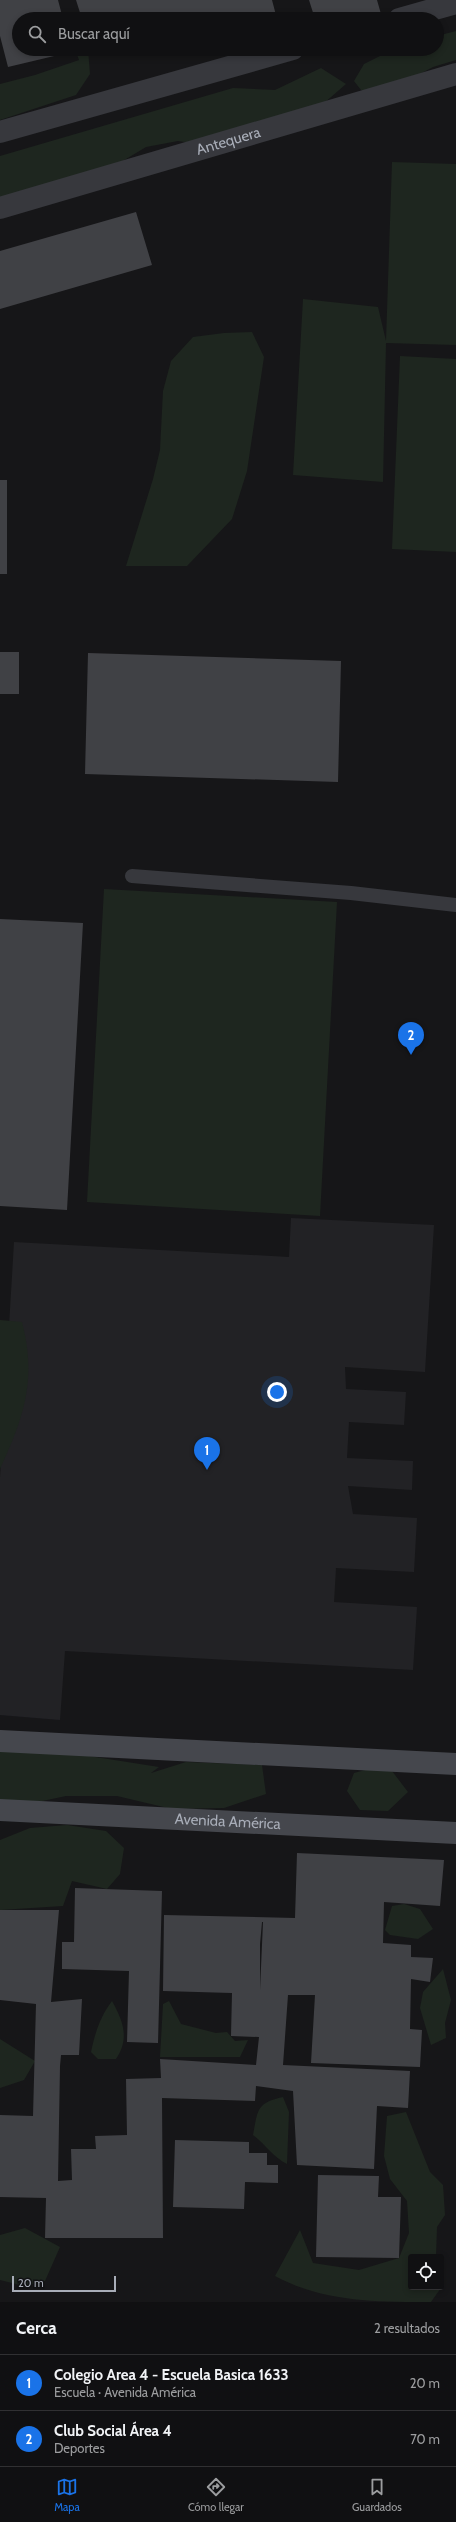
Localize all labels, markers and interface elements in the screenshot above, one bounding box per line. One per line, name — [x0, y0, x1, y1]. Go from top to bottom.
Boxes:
search box — [12, 12, 444, 56]
icon: search — [26, 23, 48, 45]
text: Buscar aquí — [58, 25, 130, 43]
street label: Antequera — [194, 123, 263, 159]
pin: 2 — [398, 1022, 424, 1055]
your location — [267, 1382, 287, 1402]
pin: 1 — [194, 1437, 220, 1470]
street label: Avenida América — [174, 1810, 282, 1833]
map controls — [408, 2254, 444, 2290]
button: locate — [408, 2254, 444, 2290]
scale bar — [12, 2274, 116, 2293]
text: 20 m — [18, 2276, 44, 2290]
text: Cerca — [16, 2318, 57, 2338]
text: 2 resultados — [374, 2320, 440, 2336]
text: Colegio Area 4 - Escuela Basica 1633 — [54, 2366, 289, 2384]
text: 1 — [27, 2375, 31, 2391]
text: 20 m — [410, 2375, 440, 2391]
text: Escuela · Avenida América — [54, 2384, 196, 2400]
text: Club Social Área 4 — [54, 2422, 172, 2440]
text: 2 — [26, 2431, 32, 2447]
text: 70 m — [410, 2431, 440, 2447]
text: Deportes — [54, 2440, 105, 2456]
tab: Mapa — [54, 2476, 80, 2514]
tab: Cómo llegar — [188, 2476, 244, 2514]
tab: Guardados — [352, 2476, 402, 2514]

